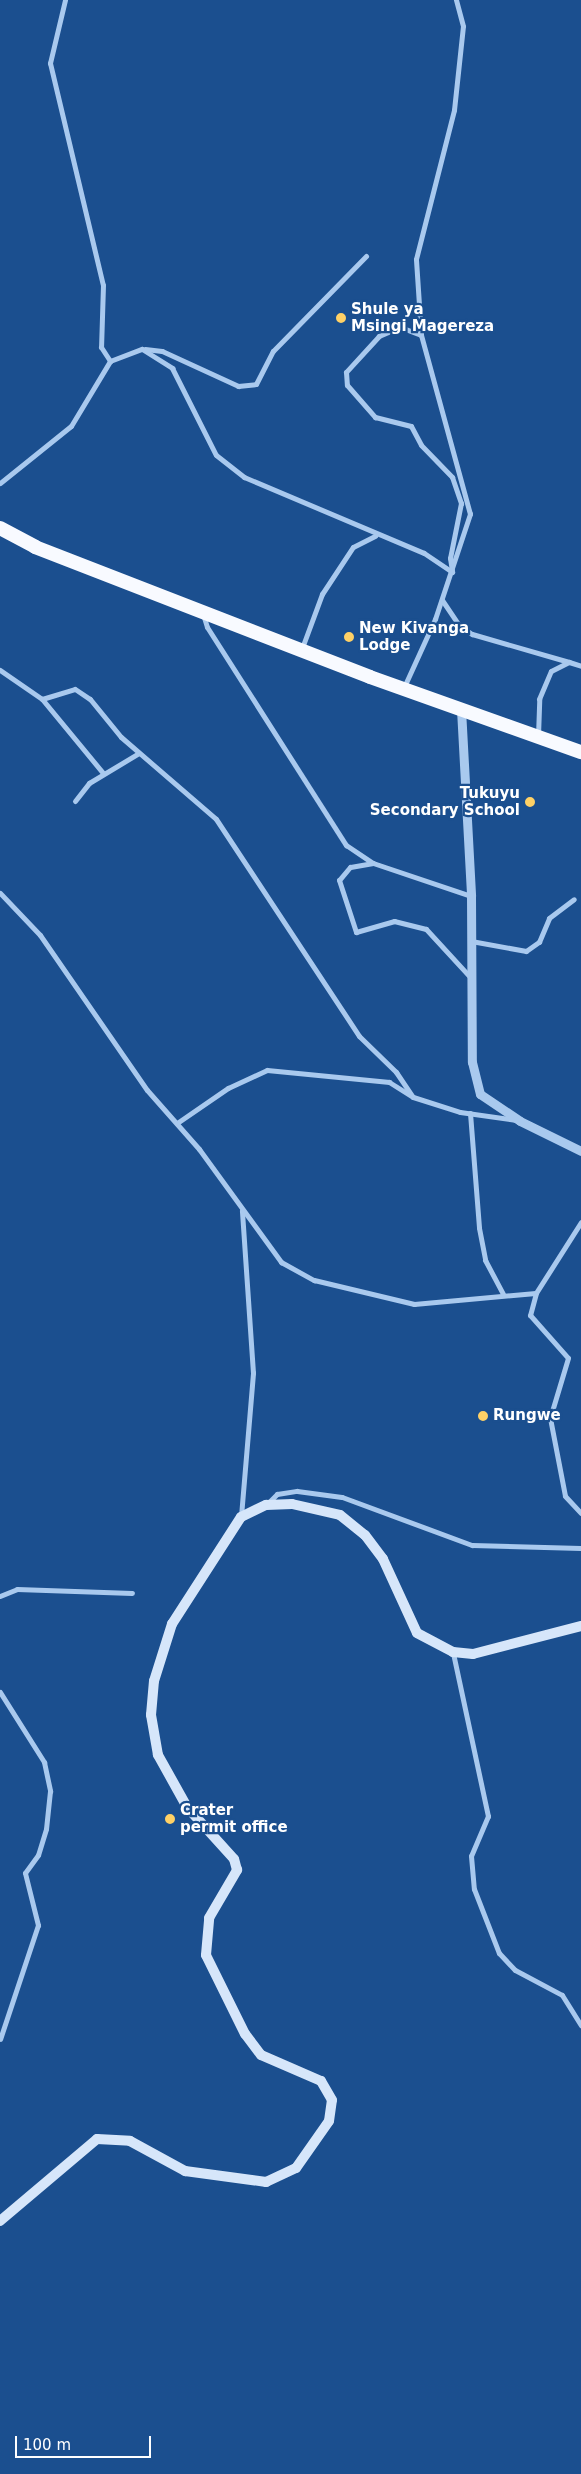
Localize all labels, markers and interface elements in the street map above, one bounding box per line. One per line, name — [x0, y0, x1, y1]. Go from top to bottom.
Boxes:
place label: Shule ya Msingi Magereza — [351, 300, 494, 335]
marker: Shule ya Msingi Magereza — [335, 312, 347, 324]
place label: New Kivanga Lodge — [359, 619, 469, 654]
marker: New Kivanga Lodge — [343, 631, 355, 643]
place label: Tukuyu Secondary School — [370, 784, 520, 819]
marker: Tukuyu Secondary School — [524, 796, 536, 808]
place label: Rungwe — [493, 1407, 561, 1425]
marker: Rungwe — [477, 1410, 489, 1422]
place label: Crater permit office — [180, 1801, 288, 1836]
marker: Crater permit office — [164, 1813, 176, 1825]
scale bar — [18, 2426, 154, 2458]
text: 100 m — [23, 2436, 71, 2454]

